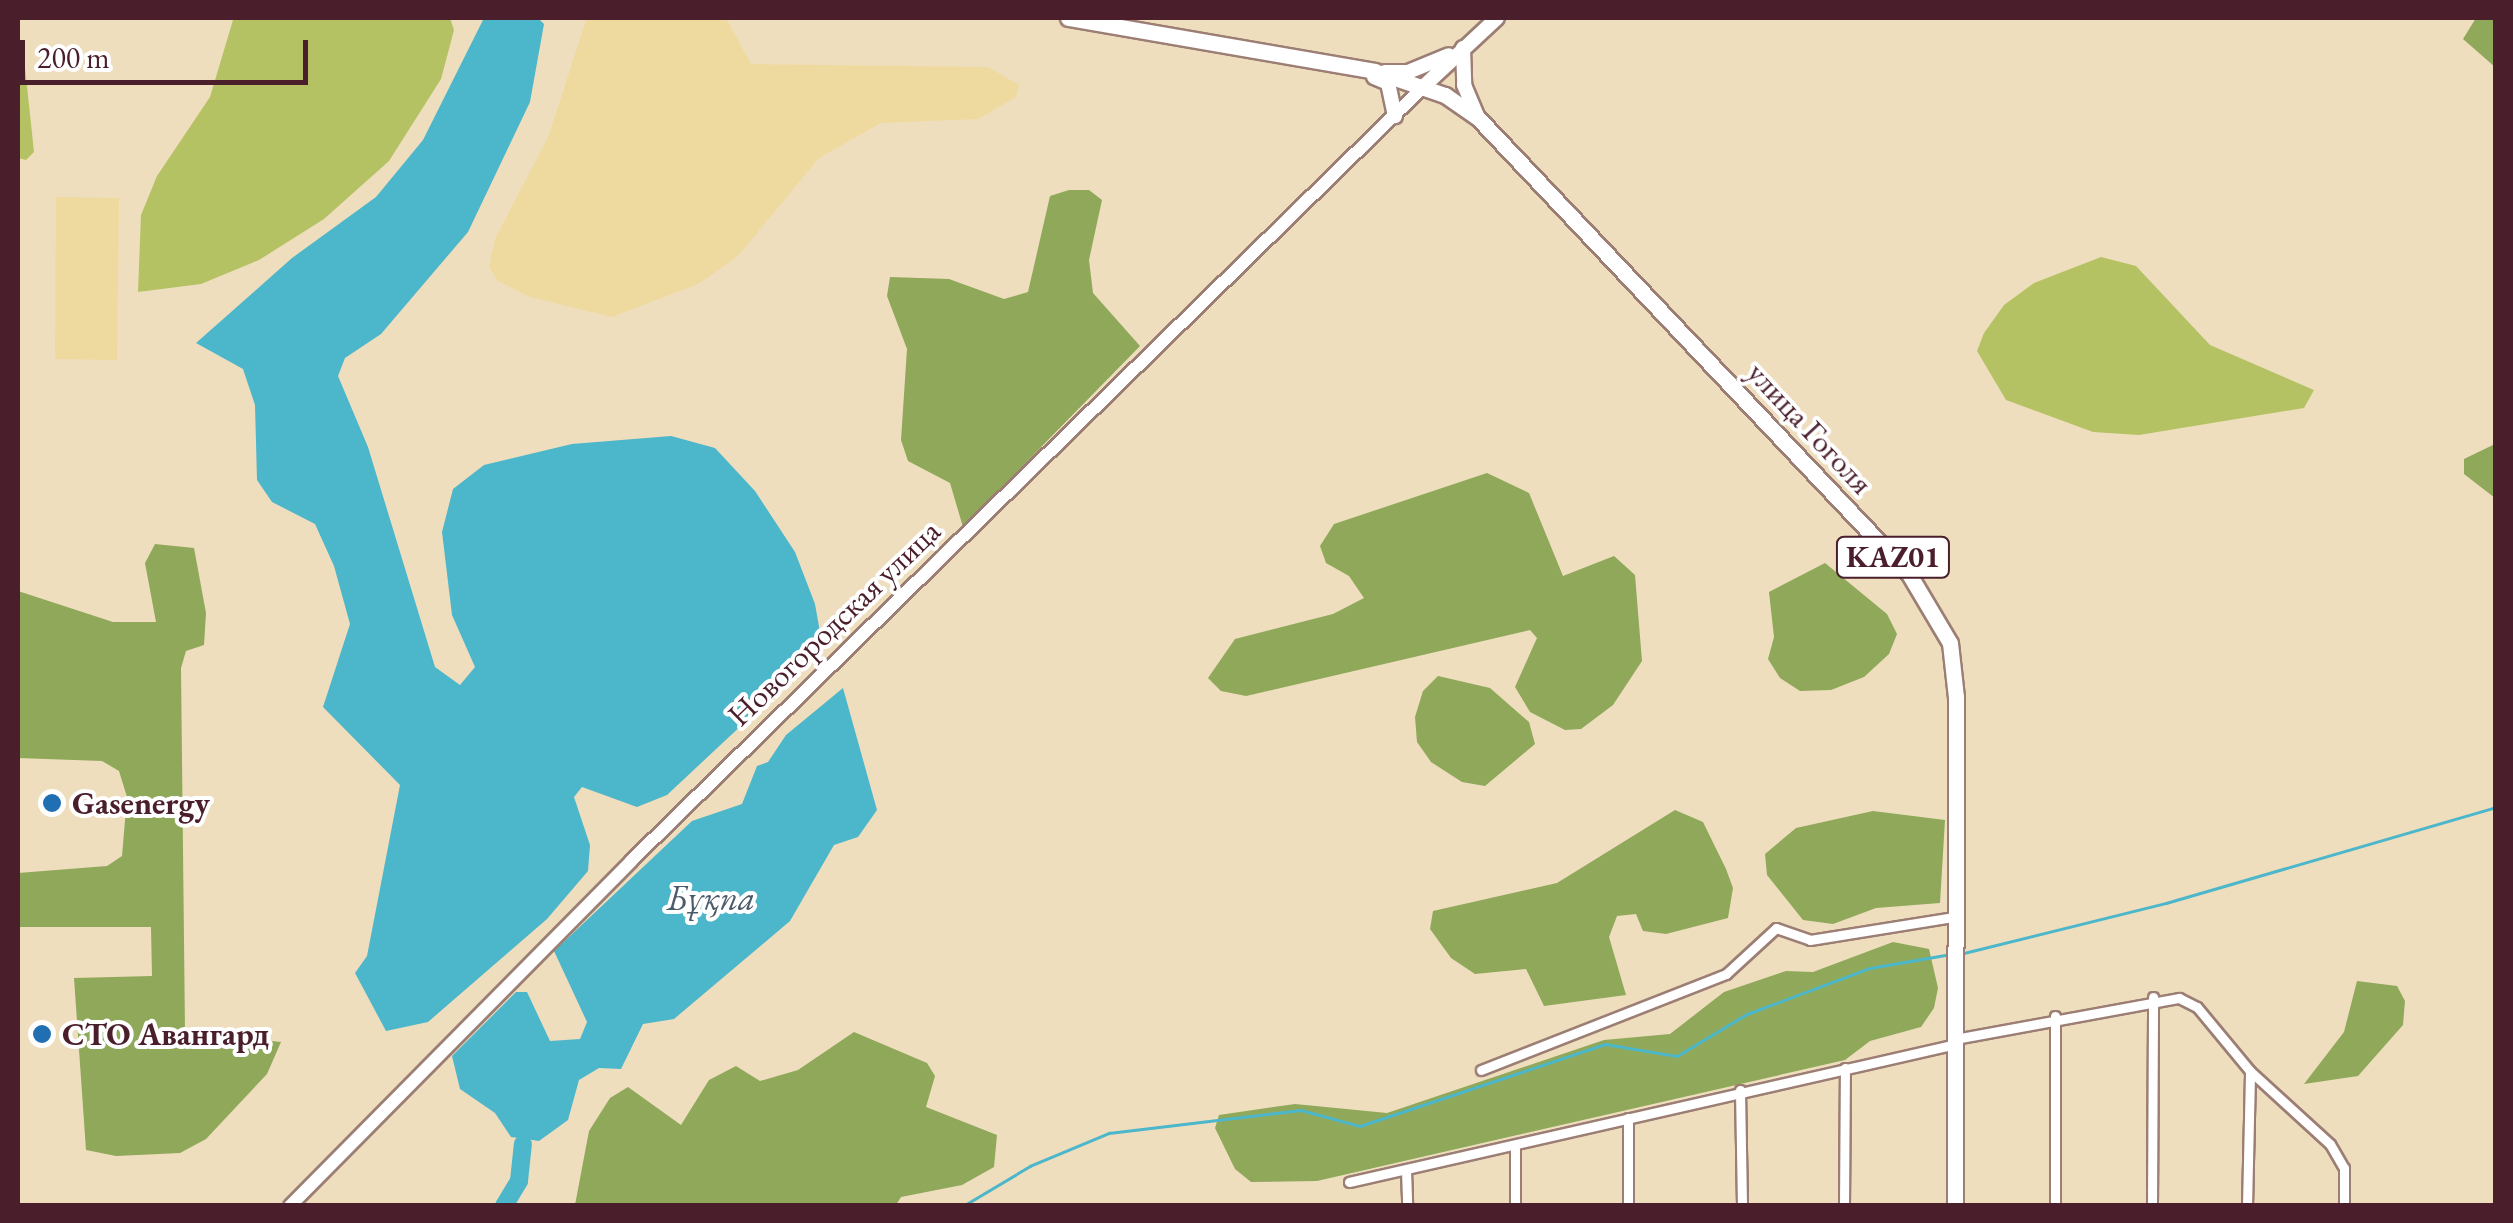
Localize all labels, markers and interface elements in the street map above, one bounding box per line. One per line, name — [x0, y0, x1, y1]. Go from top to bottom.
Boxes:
scale bar — [25, 20, 312, 82]
text: 200 m — [37, 38, 110, 77]
street label: улица Гоголя — [1739, 354, 1881, 502]
street label: Новогородская улица — [720, 512, 948, 734]
road number: KАZ01 — [1836, 532, 1950, 582]
place label: Gasenergy — [72, 784, 210, 822]
marker: Gasenergy — [41, 792, 63, 814]
water label: Бұқпа — [667, 877, 755, 919]
place label: СТО Авангард — [62, 1015, 270, 1053]
marker: СТО Авангард — [31, 1023, 53, 1045]

